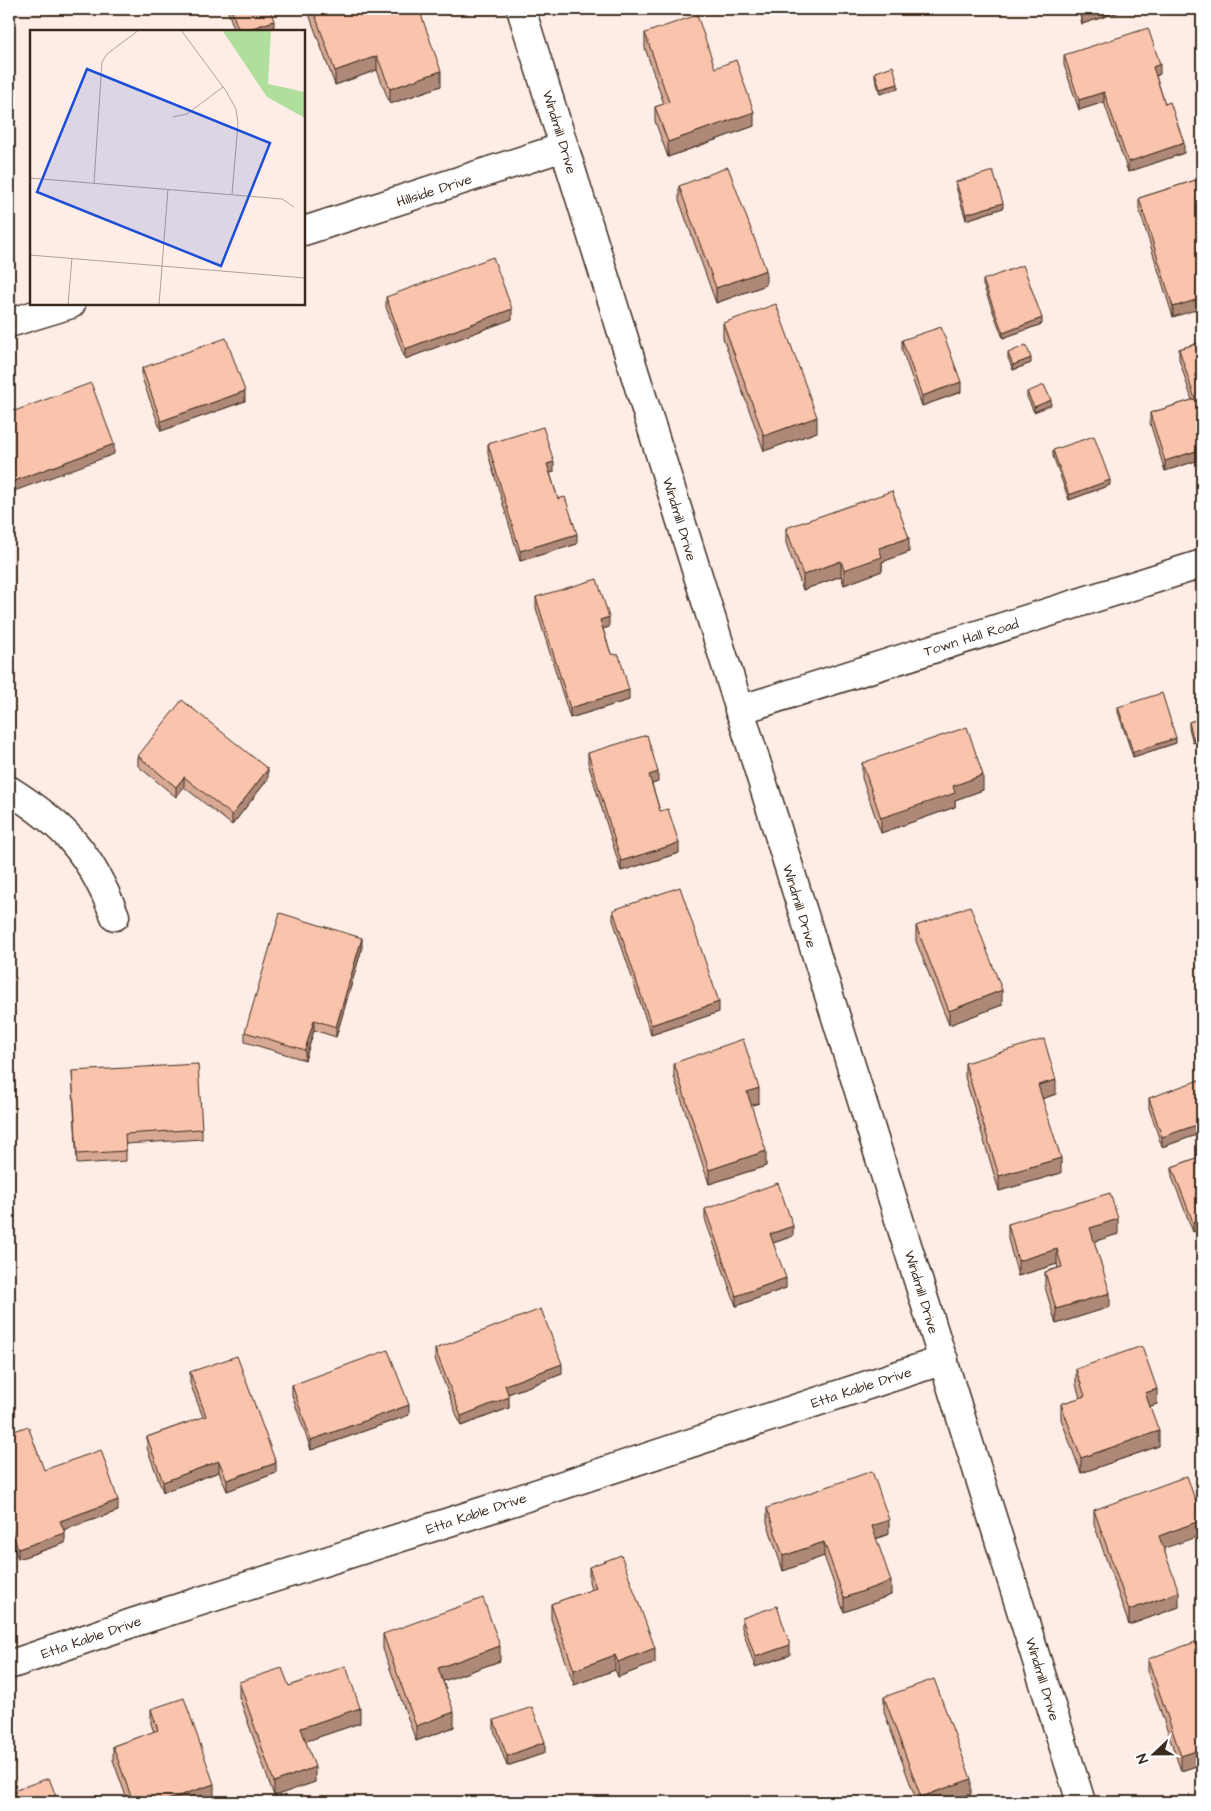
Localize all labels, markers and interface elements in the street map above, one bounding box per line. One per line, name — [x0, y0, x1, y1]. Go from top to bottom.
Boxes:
inset map — [30, 30, 305, 305]
street label: Windmill Drive — [537, 88, 581, 177]
street label: Hillside Drive — [394, 169, 475, 213]
street label: Windmill Drive — [657, 475, 701, 564]
street label: Town Hall Road — [921, 614, 1021, 662]
street label: Windmill Drive — [777, 862, 821, 951]
street label: Windmill Drive — [899, 1248, 943, 1337]
street label: Etta Kable Drive — [808, 1362, 915, 1414]
street label: Etta Kable Drive — [423, 1488, 530, 1540]
street label: Etta Kable Drive — [38, 1611, 145, 1664]
street label: Windmill Drive — [1020, 1635, 1064, 1724]
north arrow — [1128, 1728, 1178, 1778]
text: N — [1132, 1750, 1154, 1766]

